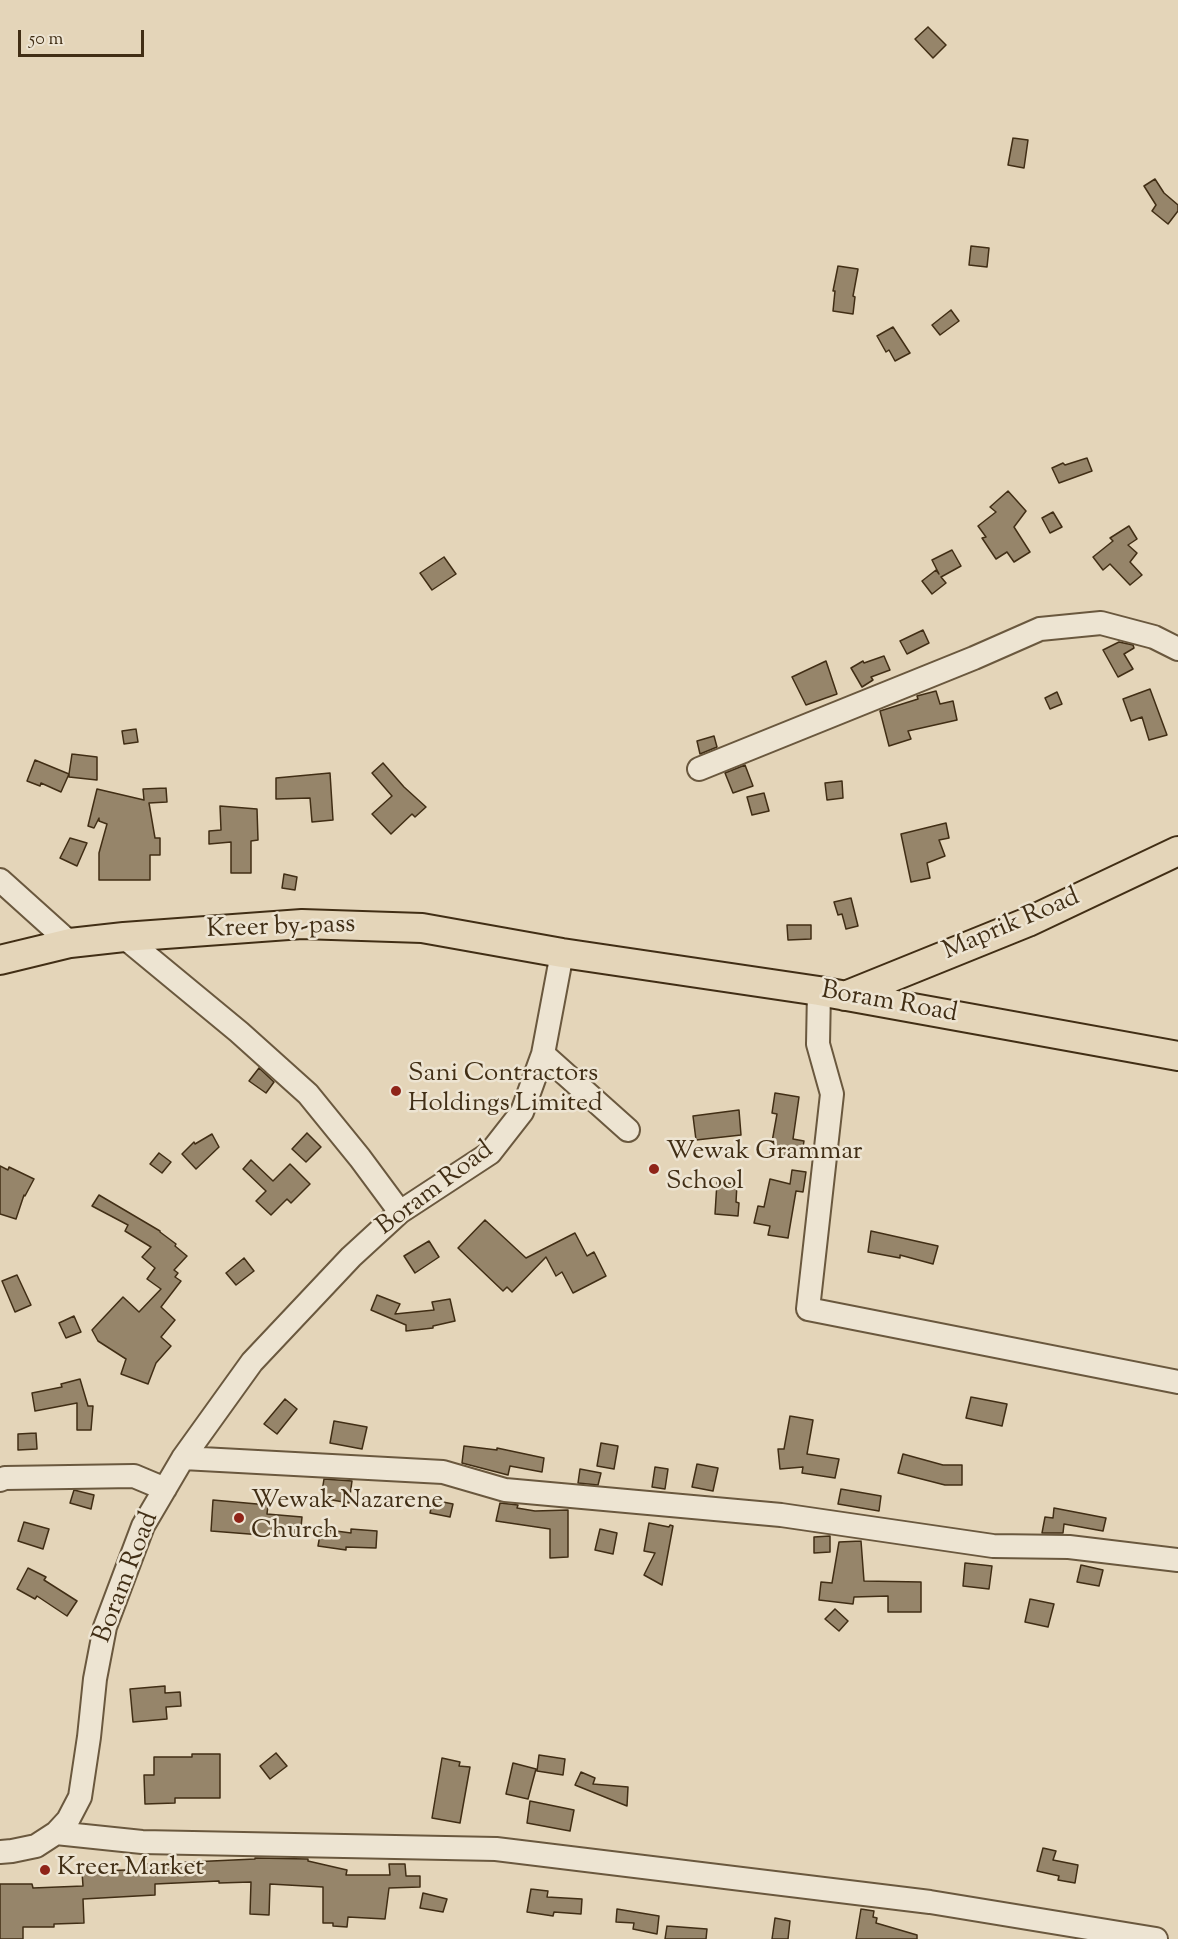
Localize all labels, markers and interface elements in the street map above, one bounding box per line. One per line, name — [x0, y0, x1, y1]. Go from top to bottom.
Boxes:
scale bar — [21, 18, 147, 56]
text: 50 m — [29, 27, 63, 53]
street label: Maprik Road — [939, 883, 1085, 969]
street label: Kreer by-pass — [206, 911, 356, 947]
street label: Boram Road — [818, 977, 960, 1031]
place label: Sani Contractors Holdings Limited — [408, 1060, 603, 1122]
marker: Sani Contractors Holdings Limited — [389, 1084, 403, 1098]
street label: Boram Road — [372, 1136, 500, 1244]
place label: Wewak Grammar School — [666, 1138, 863, 1200]
marker: Wewak Grammar School — [647, 1162, 661, 1176]
place label: Wewak Nazarene Church — [251, 1487, 443, 1548]
street label: Boram Road — [89, 1508, 167, 1648]
marker: Wewak Nazarene Church — [232, 1511, 246, 1525]
place label: Kreer Market — [57, 1854, 204, 1886]
marker: Kreer Market — [38, 1863, 52, 1877]

